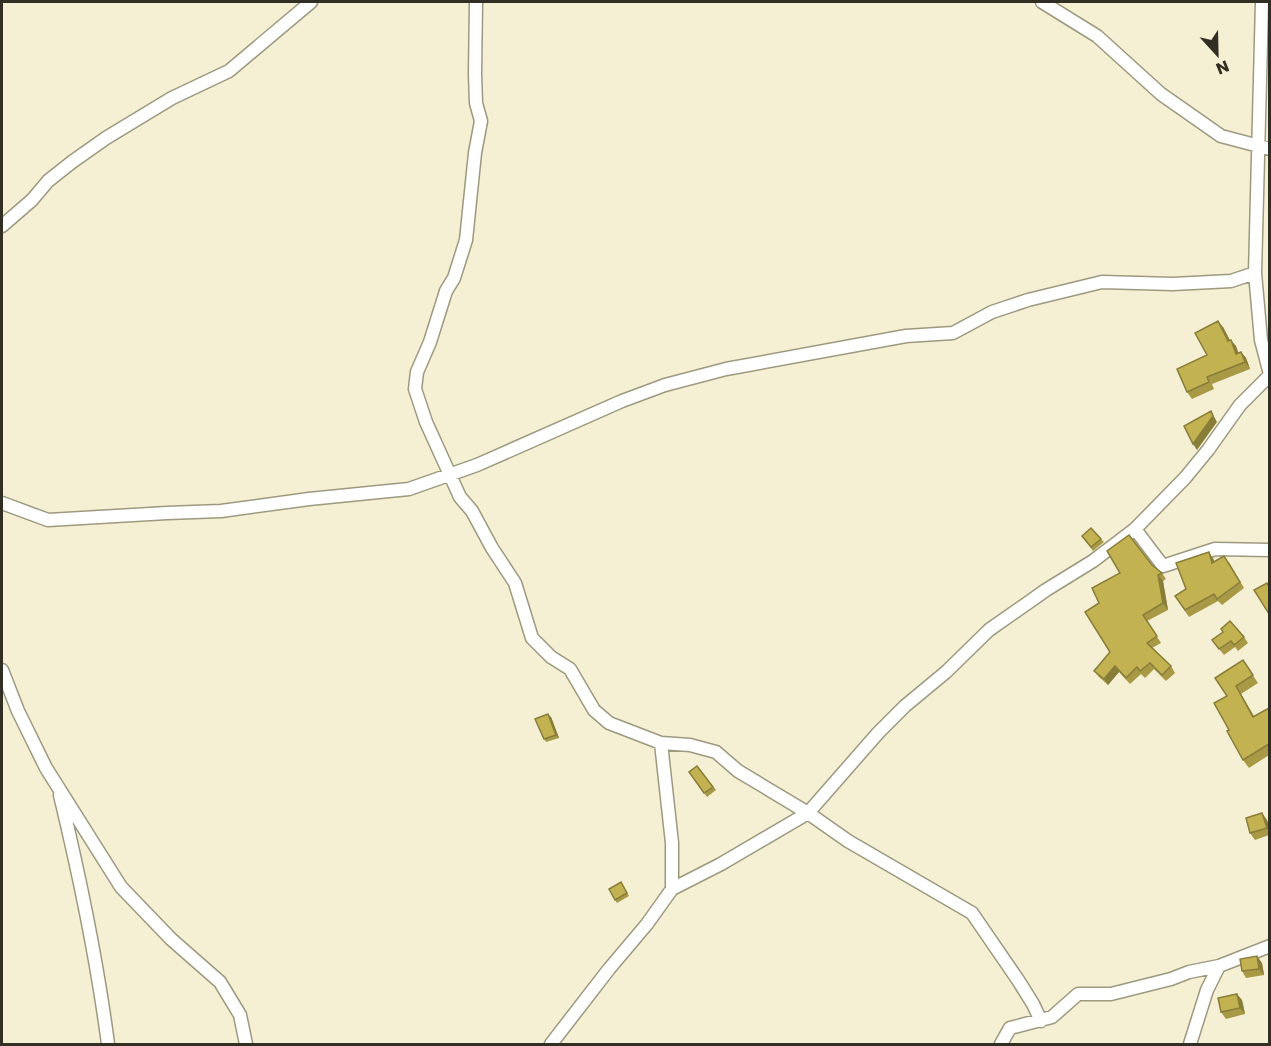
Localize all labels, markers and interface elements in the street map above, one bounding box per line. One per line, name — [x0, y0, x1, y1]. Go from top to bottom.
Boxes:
north arrow — [1187, 24, 1247, 84]
text: N — [1213, 55, 1232, 80]

